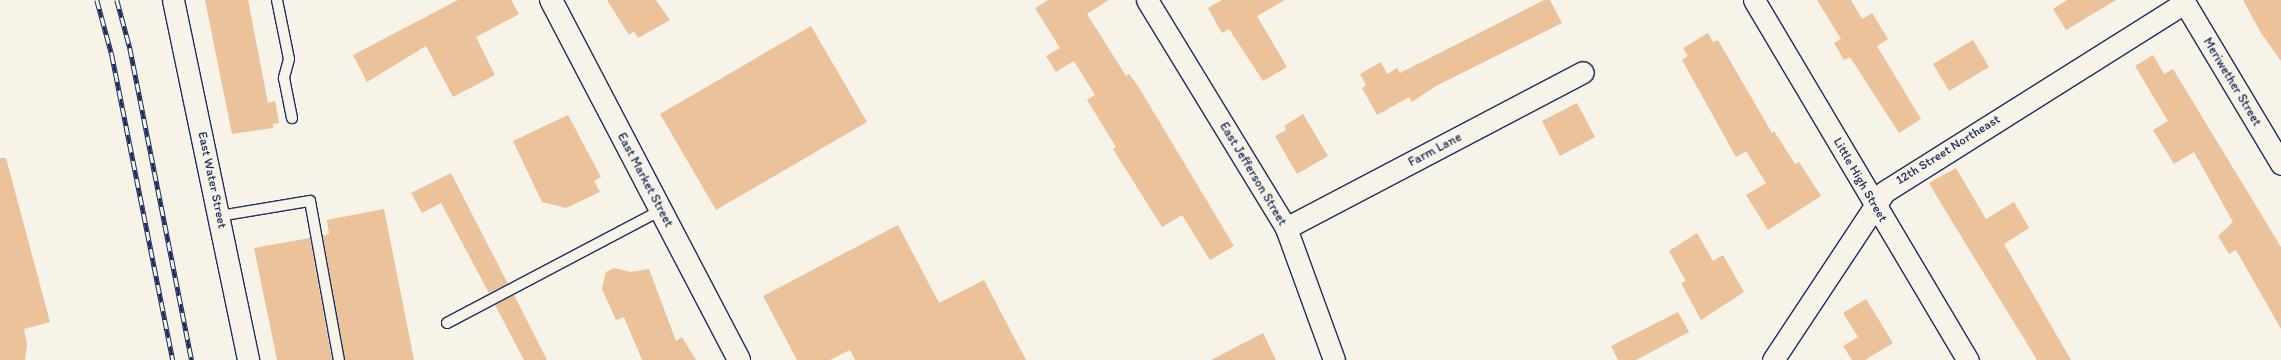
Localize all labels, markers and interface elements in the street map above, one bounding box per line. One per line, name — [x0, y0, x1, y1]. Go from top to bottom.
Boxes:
street label: Meriwether Street — [2199, 35, 2265, 129]
street label: 12th Street Northeast — [1893, 111, 2003, 189]
street label: East Jefferson Street — [1216, 119, 1290, 229]
street label: Farm Lane — [1406, 129, 1464, 171]
street label: East Water Street — [194, 130, 230, 230]
street label: East Market Street — [614, 130, 676, 230]
street label: Little High Street — [1830, 135, 1890, 225]

